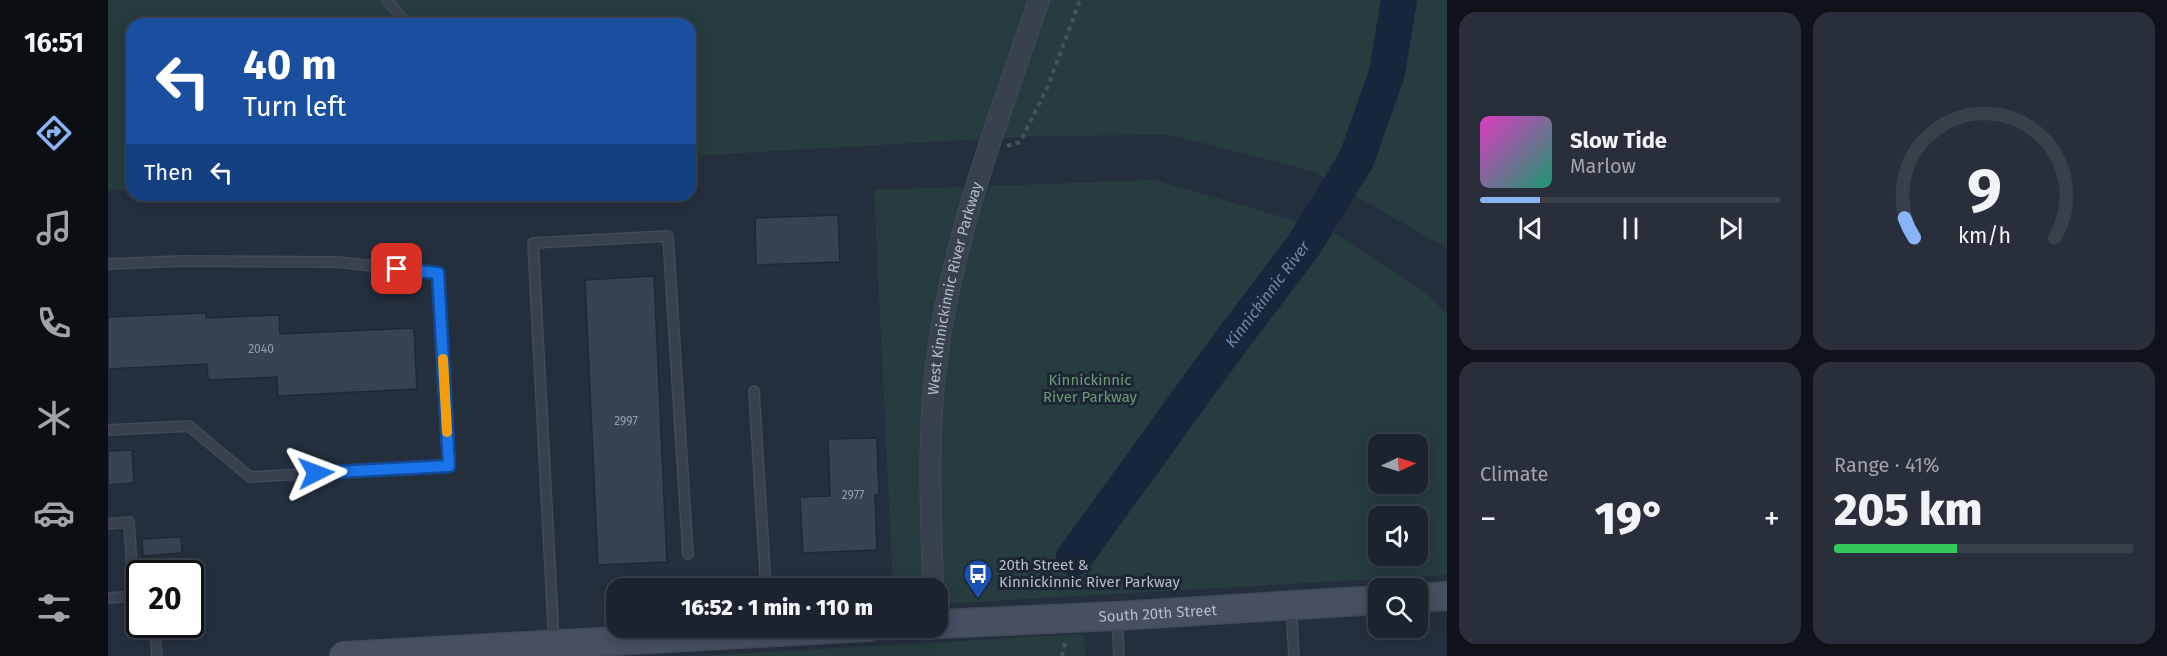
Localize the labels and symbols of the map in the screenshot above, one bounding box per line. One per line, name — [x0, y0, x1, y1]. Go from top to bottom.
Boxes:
street label: West Kinnickinnic River Parkway — [924, 179, 986, 396]
water label: Kinnickinnic River — [1221, 237, 1314, 351]
pin — [371, 243, 422, 294]
house number: 2040 — [248, 342, 274, 356]
park label: Kinnickinnic River Parkway — [1043, 371, 1138, 406]
house number: 2997 — [614, 414, 638, 428]
north arrow — [1368, 434, 1428, 494]
position arrow — [284, 441, 348, 505]
house number: 2977 — [842, 488, 864, 502]
place label: 20th Street & Kinnickinnic River Parkway — [999, 556, 1181, 591]
bus stop icon: 20th Street & Kinnickinnic River Parkway — [962, 558, 994, 600]
speed limit sign: 20 — [126, 560, 204, 638]
street label: South 20th Street — [1098, 601, 1218, 626]

